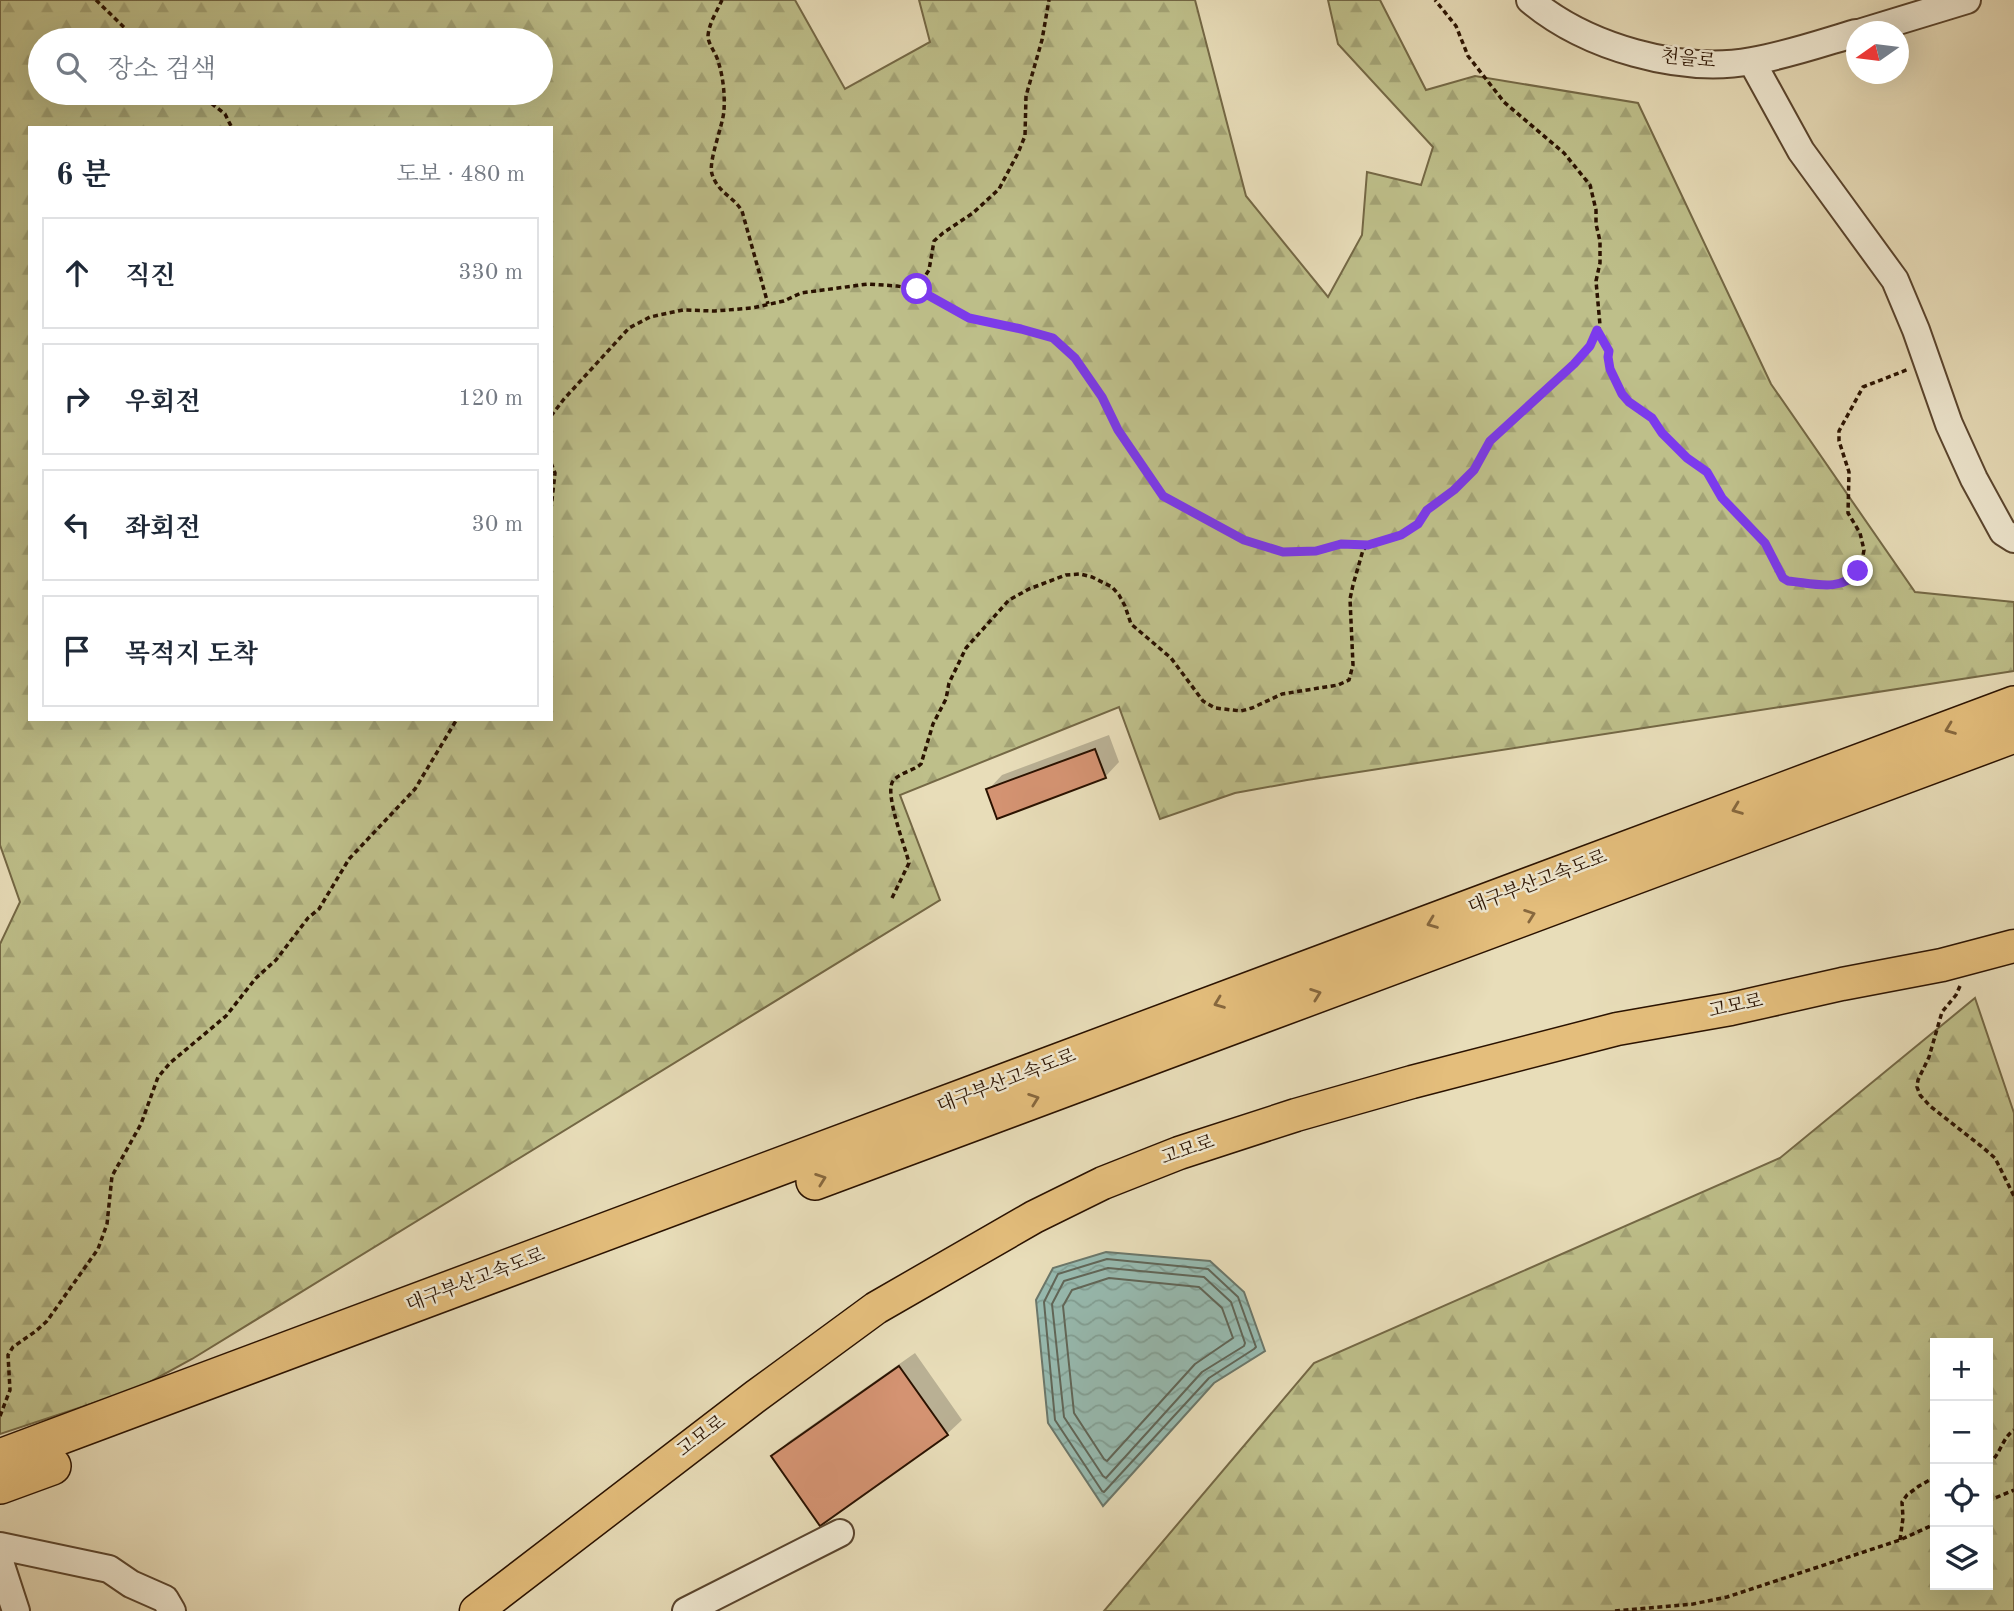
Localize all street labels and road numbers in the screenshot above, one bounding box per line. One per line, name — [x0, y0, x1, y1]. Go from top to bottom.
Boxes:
street label: 천을로 — [1660, 46, 1717, 72]
street label: 대구부산고속도로 — [1465, 846, 1610, 918]
street label: 고모로 — [1707, 991, 1765, 1022]
street label: 대구부산고속도로 — [934, 1045, 1079, 1117]
street label: 고모로 — [1159, 1132, 1217, 1169]
street label: 대구부산고속도로 — [403, 1244, 548, 1316]
street label: 고모로 — [674, 1412, 730, 1461]

